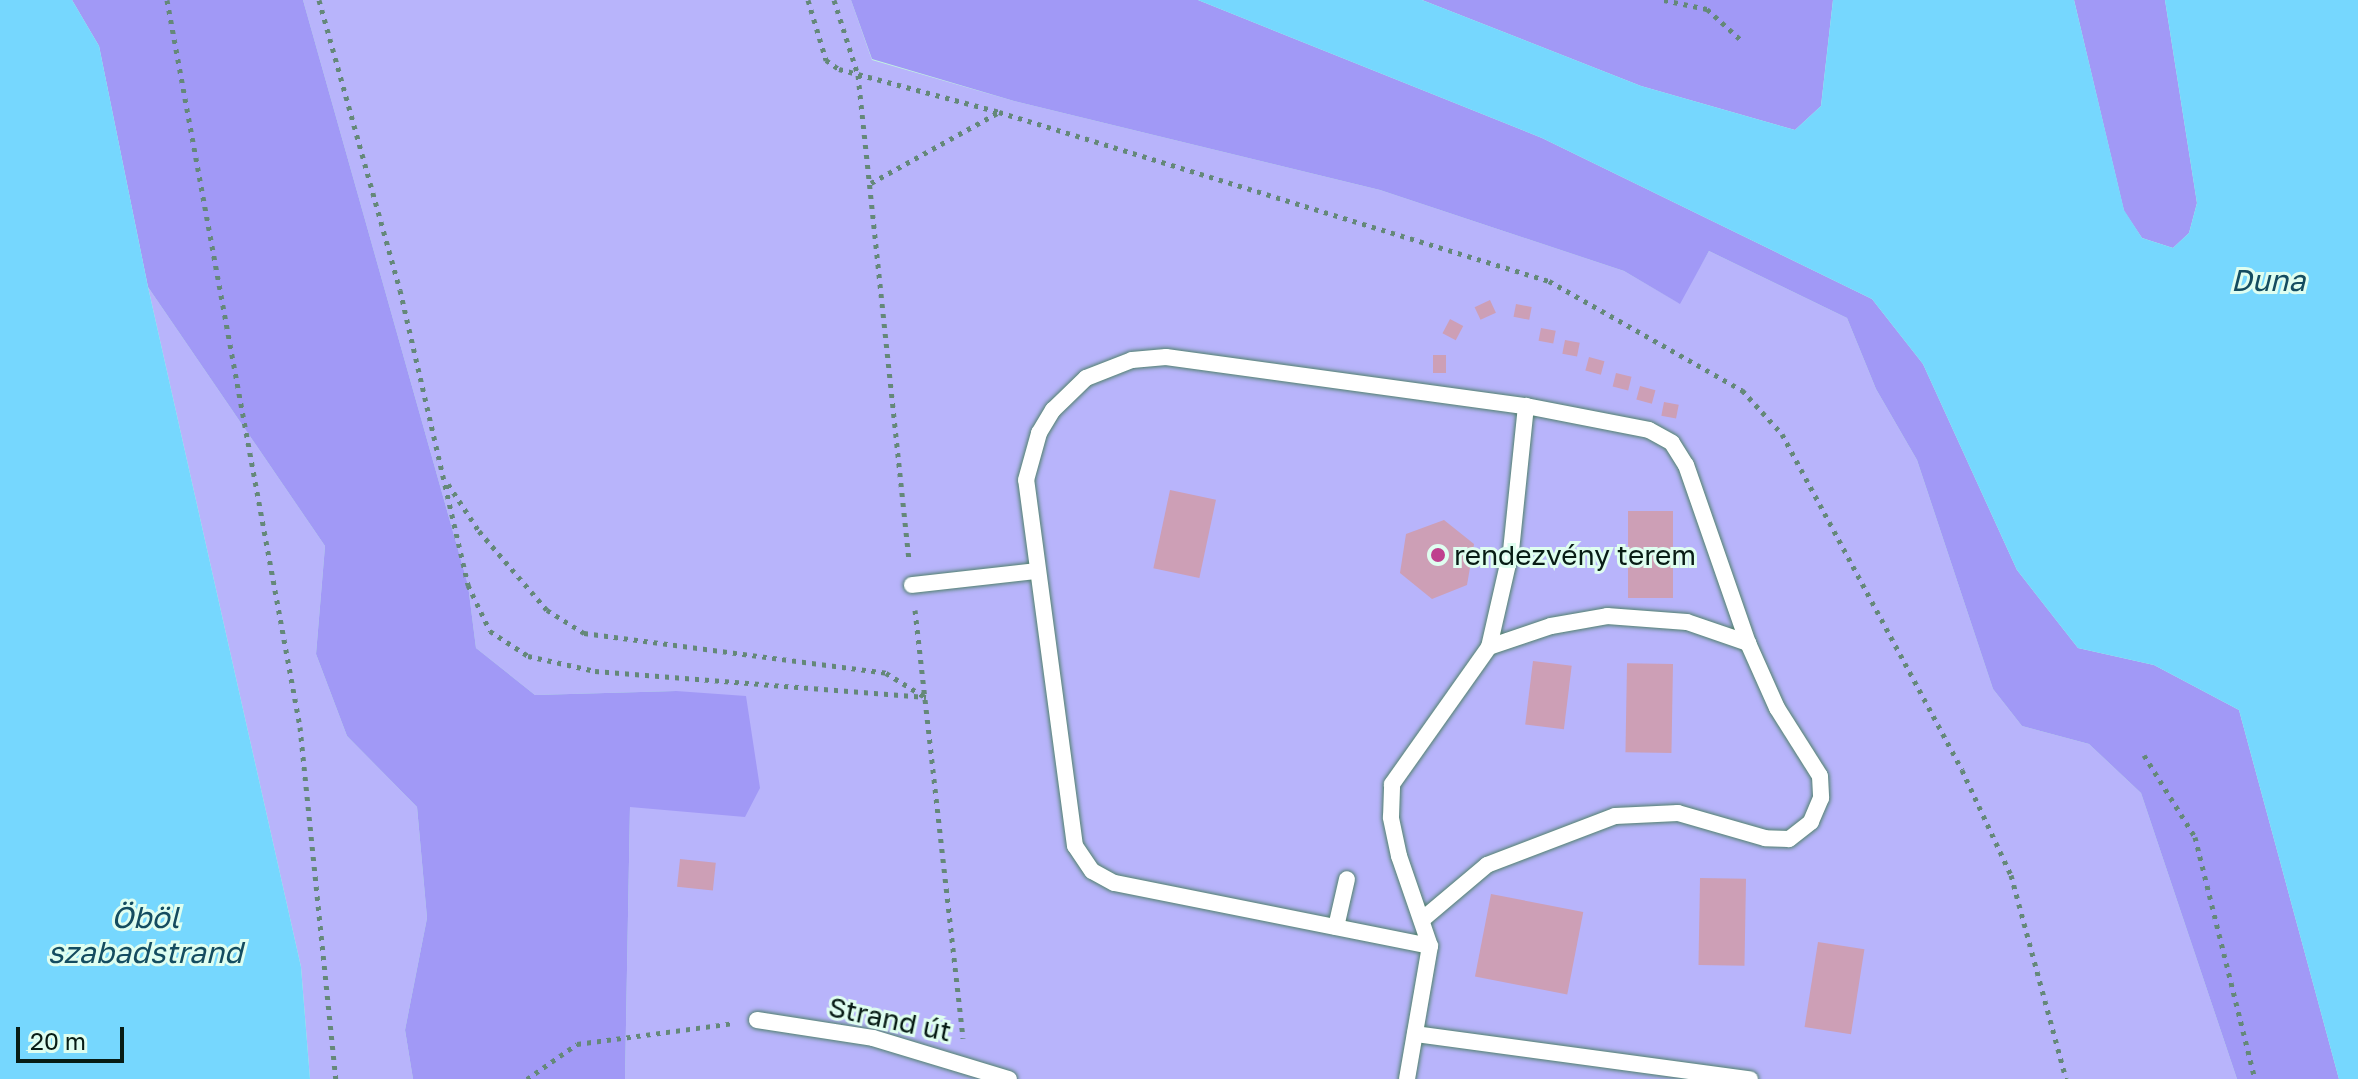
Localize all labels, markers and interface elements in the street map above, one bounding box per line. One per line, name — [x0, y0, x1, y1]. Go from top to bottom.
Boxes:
water label: Duna — [2231, 262, 2305, 298]
place label: rendezvény terem — [1454, 538, 1696, 572]
marker: rendezvény terem — [1429, 546, 1447, 564]
water label: Öböl szabadstrand — [47, 899, 243, 970]
street label: Strand út — [826, 990, 954, 1048]
scale bar — [20, 1011, 128, 1061]
text: 20 m — [30, 1026, 86, 1055]

